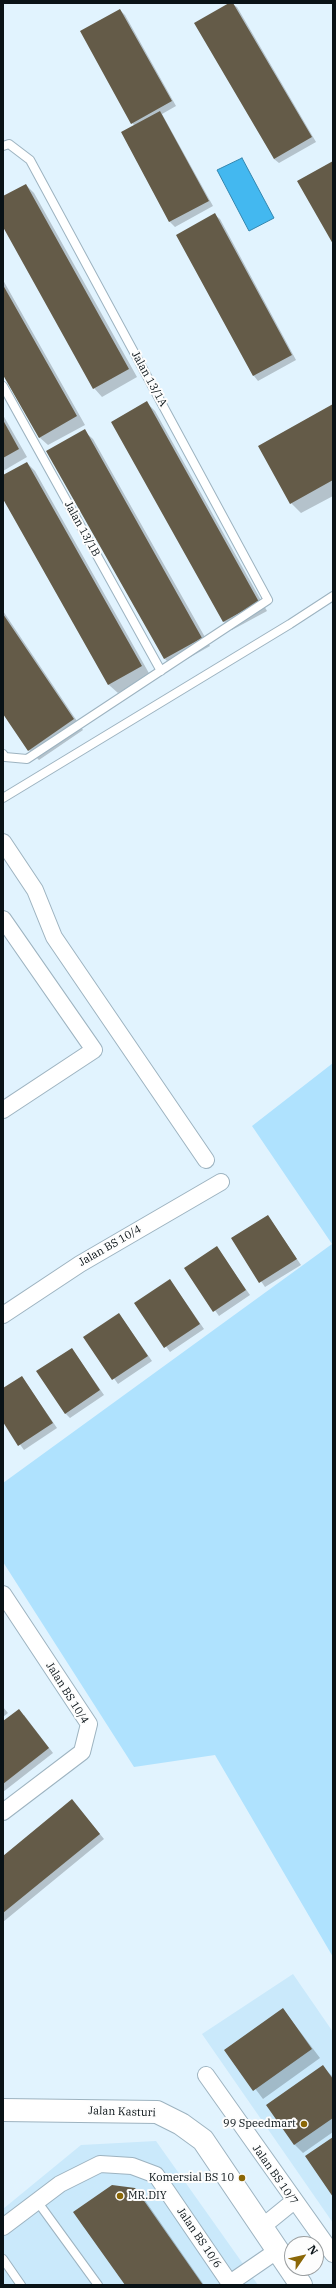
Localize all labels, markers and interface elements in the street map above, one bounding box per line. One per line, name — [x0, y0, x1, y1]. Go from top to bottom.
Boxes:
street label: Jalan 13/1A — [128, 349, 170, 409]
street label: Jalan 13/1B — [61, 499, 103, 559]
street label: Jalan BS 10/4 — [76, 1223, 144, 1269]
street label: Jalan BS 10/4 — [43, 1660, 91, 1726]
street label: Jalan Kasturi — [88, 2104, 156, 2120]
place label: 99 Speedmart — [223, 2117, 296, 2131]
marker: 99 Speedmart — [299, 2119, 309, 2129]
street label: Jalan BS 10/7 — [249, 2143, 301, 2207]
place label: Komersial BS 10 — [149, 2171, 234, 2185]
marker: Komersial BS 10 — [237, 2173, 247, 2183]
place label: MR.DIY — [128, 2189, 167, 2203]
marker: MR.DIY — [115, 2191, 125, 2201]
street label: Jalan BS 10/6 — [174, 2205, 224, 2271]
north arrow — [284, 2236, 324, 2276]
text: N — [305, 2242, 321, 2257]

